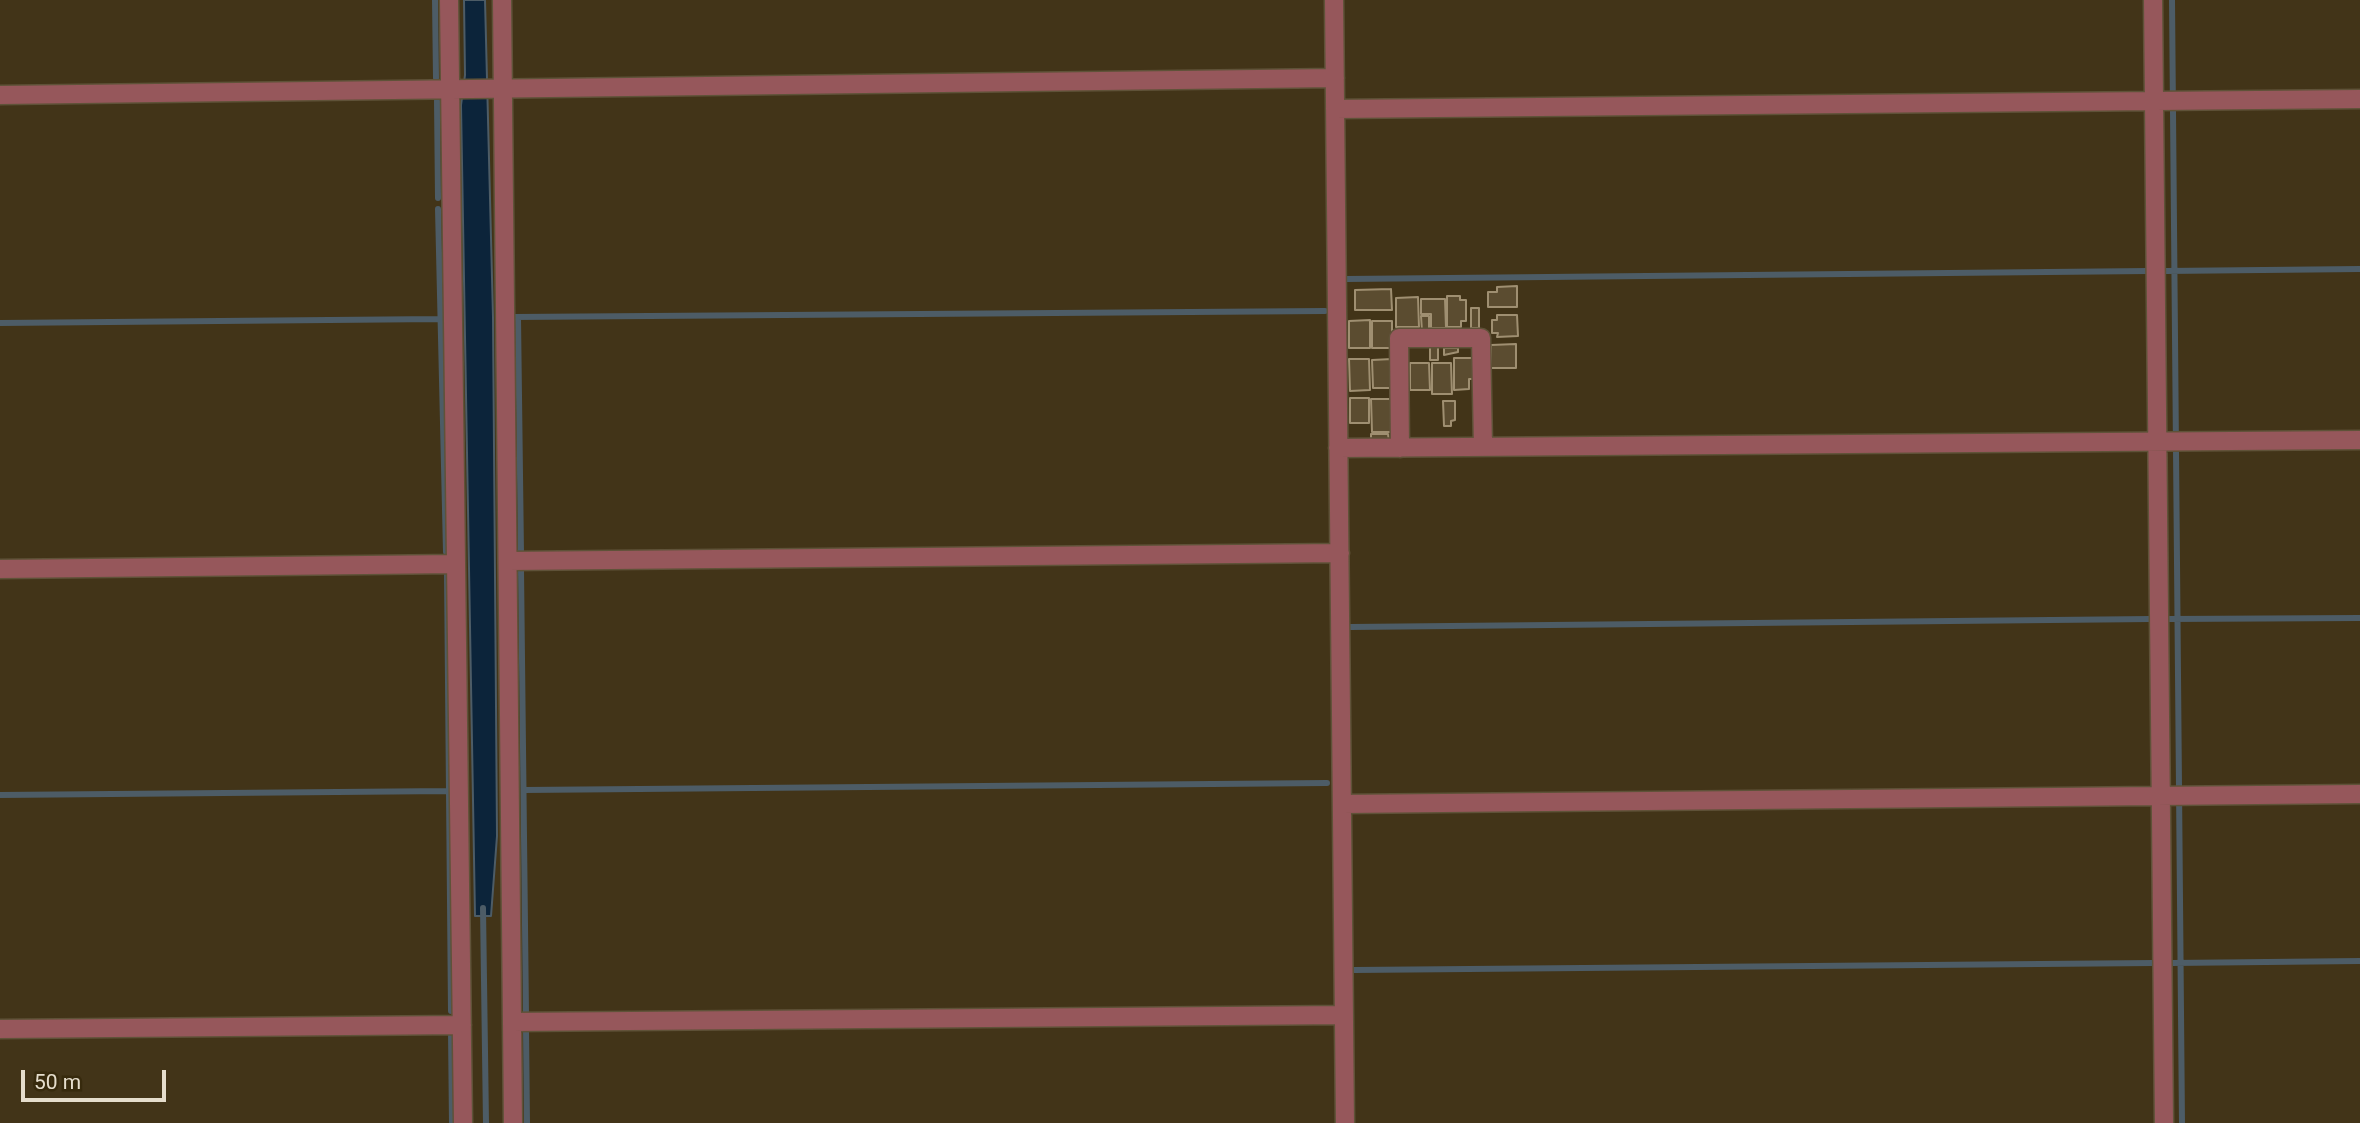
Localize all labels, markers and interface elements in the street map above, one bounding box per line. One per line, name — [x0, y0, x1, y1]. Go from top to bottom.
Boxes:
scale bar — [24, 1056, 170, 1100]
text: 50 m — [34, 1070, 81, 1094]

